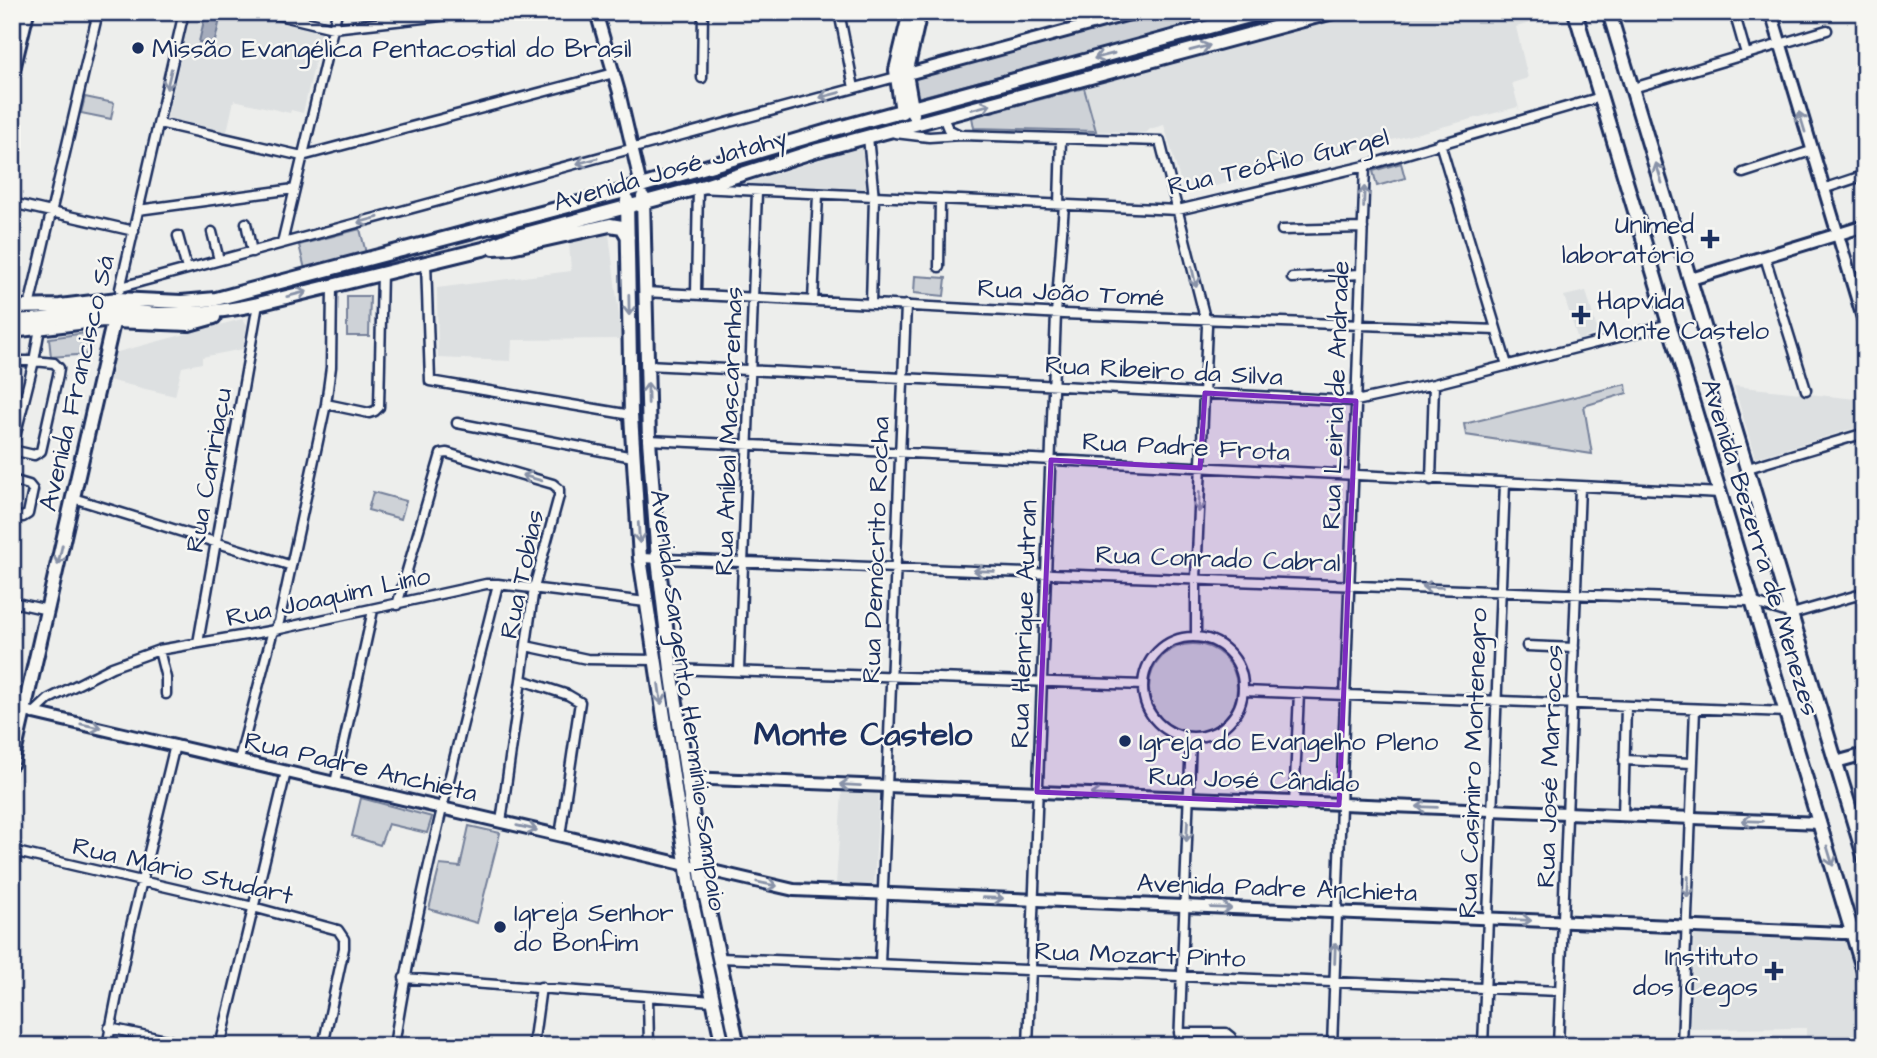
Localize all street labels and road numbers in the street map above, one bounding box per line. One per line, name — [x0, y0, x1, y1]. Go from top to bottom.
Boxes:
street label: Avenida José Jatahy — [549, 119, 792, 223]
street label: Rua Teófilo Gurgel — [1164, 119, 1393, 207]
street label: Avenida Francisco Sá — [30, 252, 124, 515]
street label: Rua Leiria de Andrade — [1313, 260, 1359, 530]
street label: Rua João Tomé — [977, 270, 1165, 316]
street label: Rua Aníbal Mascarenhas — [706, 286, 752, 576]
street label: Rua Ribeiro da Silva — [1044, 347, 1284, 395]
street label: Avenida Bezerra de Menezes — [1692, 374, 1828, 720]
street label: Rua Caririaçu — [177, 385, 241, 555]
street label: Rua Demócrito Rocha — [853, 416, 899, 684]
street label: Rua Padre Frota — [1081, 424, 1291, 470]
street label: Avenida Sargento Hermínio Sampaio — [639, 487, 735, 914]
street label: Rua Henrique Autran — [1002, 499, 1046, 749]
street label: Rua Tobias — [491, 506, 553, 642]
street label: Rua Conrado Cabral — [1095, 537, 1341, 581]
street label: Rua Joaquim Lino — [223, 558, 434, 636]
street label: Rua Casimiro Montenegro — [1450, 607, 1498, 919]
street label: Rua José Marrocos — [1528, 644, 1572, 888]
street label: Rua Padre Anchieta — [241, 723, 481, 811]
street label: Rua José Cândido — [1148, 758, 1360, 802]
street label: Rua Mário Studart — [69, 828, 297, 914]
street label: Avenida Padre Anchieta — [1136, 865, 1418, 911]
street label: Rua Mozart Pinto — [1034, 933, 1247, 977]

